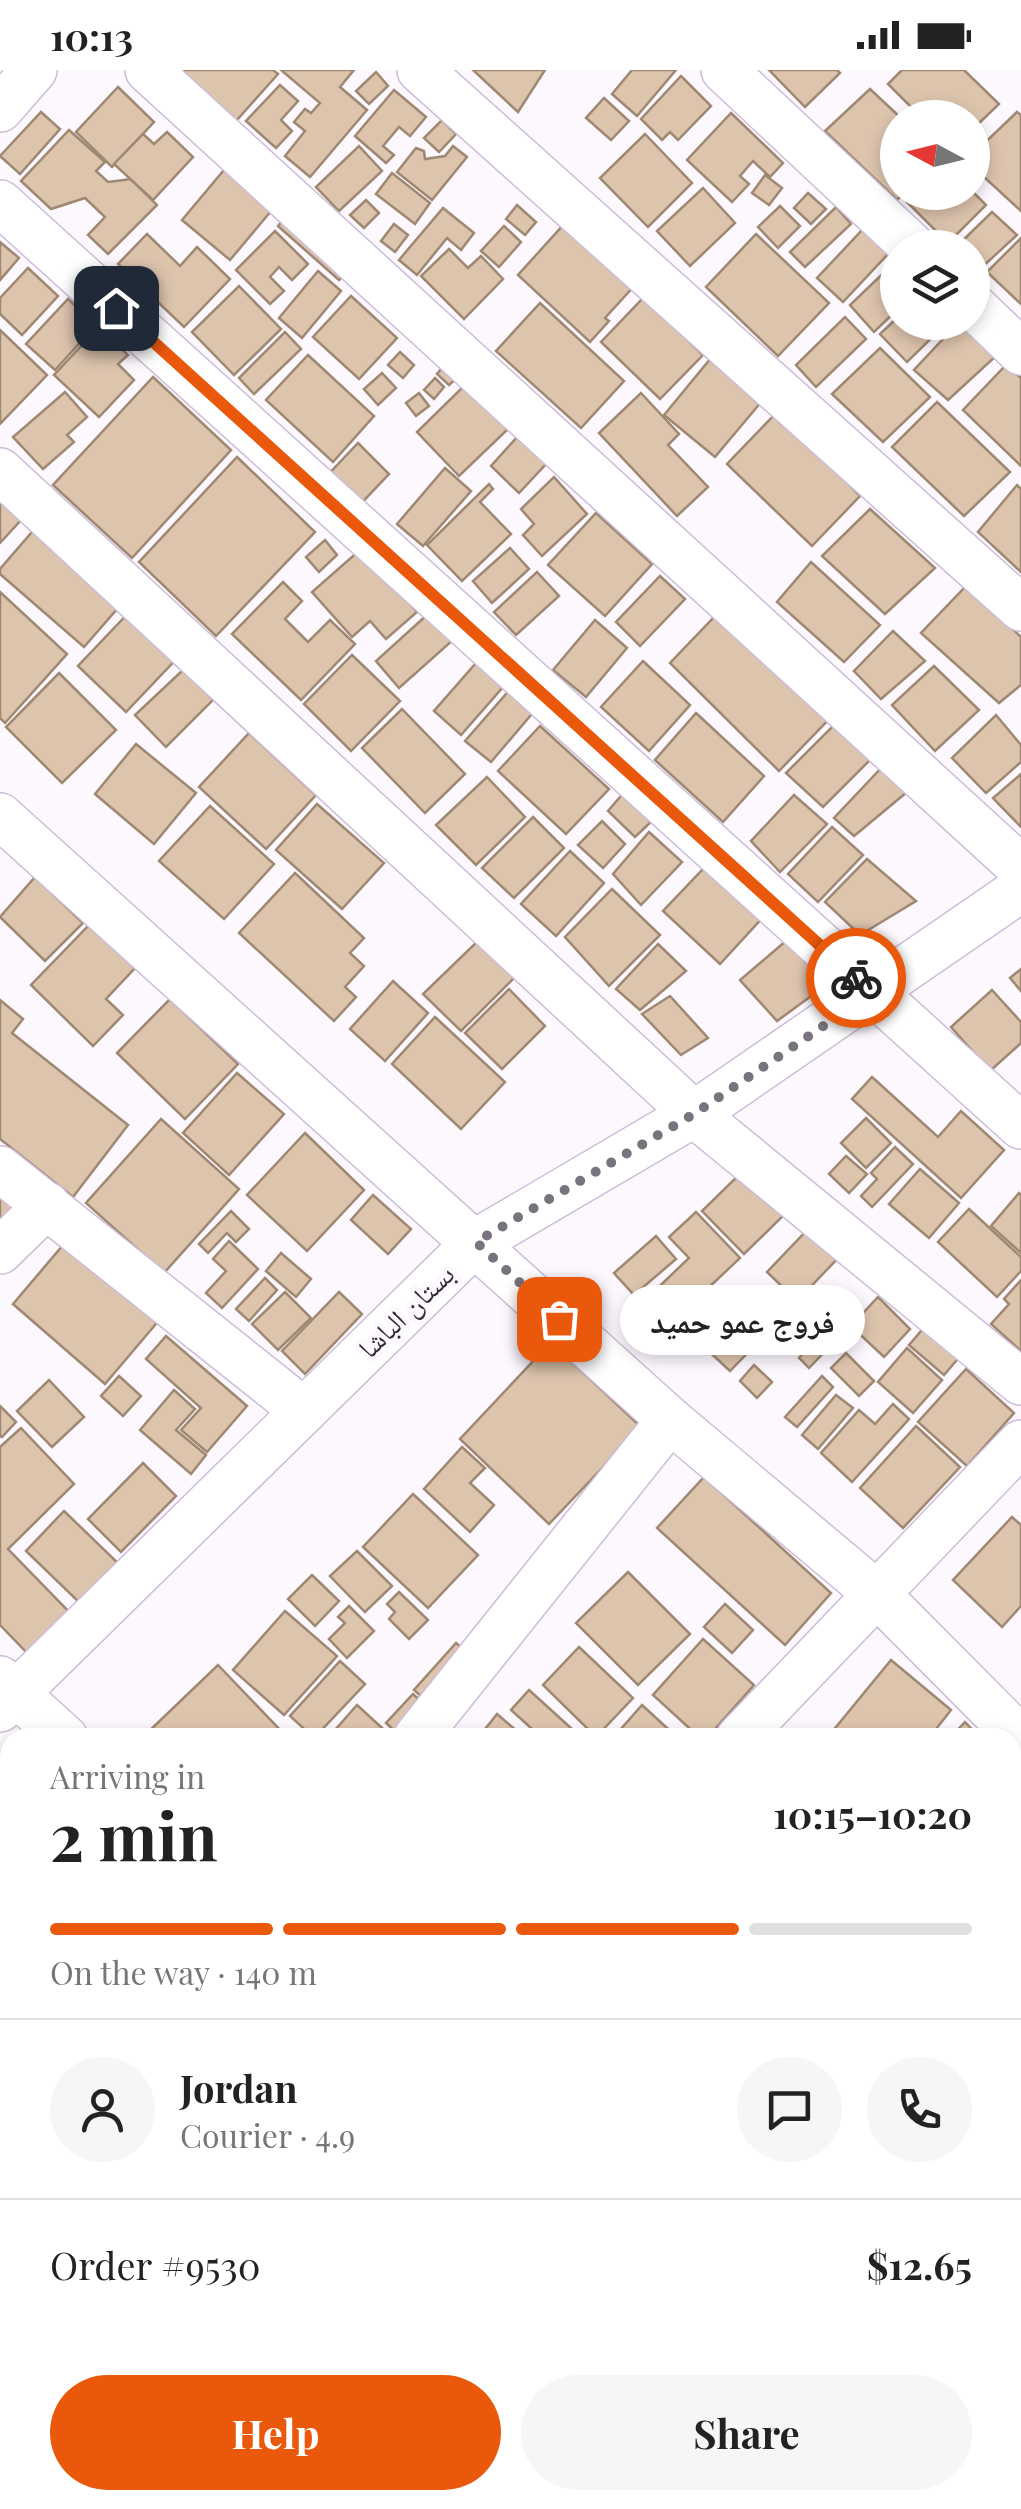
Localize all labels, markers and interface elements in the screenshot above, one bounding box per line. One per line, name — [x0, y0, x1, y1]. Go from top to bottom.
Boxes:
text: 10:13 — [50, 10, 133, 61]
north arrow — [880, 100, 990, 210]
map controls — [880, 100, 990, 340]
button: layers — [880, 230, 990, 340]
pin — [74, 266, 159, 351]
icon: home — [89, 281, 144, 336]
courier — [806, 928, 906, 1028]
icon: bike — [829, 951, 884, 1006]
street label: بستان الباشا — [349, 1255, 461, 1365]
pin — [517, 1277, 602, 1362]
callout: فروج عمو حميد — [619, 1284, 864, 1354]
icon: bag — [532, 1292, 587, 1347]
text: فروج عمو حميد — [650, 1298, 835, 1341]
text: Arriving in — [50, 1754, 205, 1797]
text: 10:15–10:20 — [773, 1788, 972, 1839]
text: 2 min — [50, 1791, 218, 1877]
text: On the way · 140 m — [50, 1950, 317, 1993]
button: person — [50, 2057, 155, 2162]
button: chat — [737, 2057, 842, 2162]
button: phone — [867, 2057, 972, 2162]
text: Jordan — [180, 2062, 298, 2113]
text: Courier · 4.9 — [180, 2113, 355, 2156]
text: Order #9530 — [50, 2239, 260, 2290]
text: $12.65 — [867, 2239, 972, 2290]
button: Help — [50, 2375, 501, 2490]
button: Share — [521, 2375, 972, 2490]

